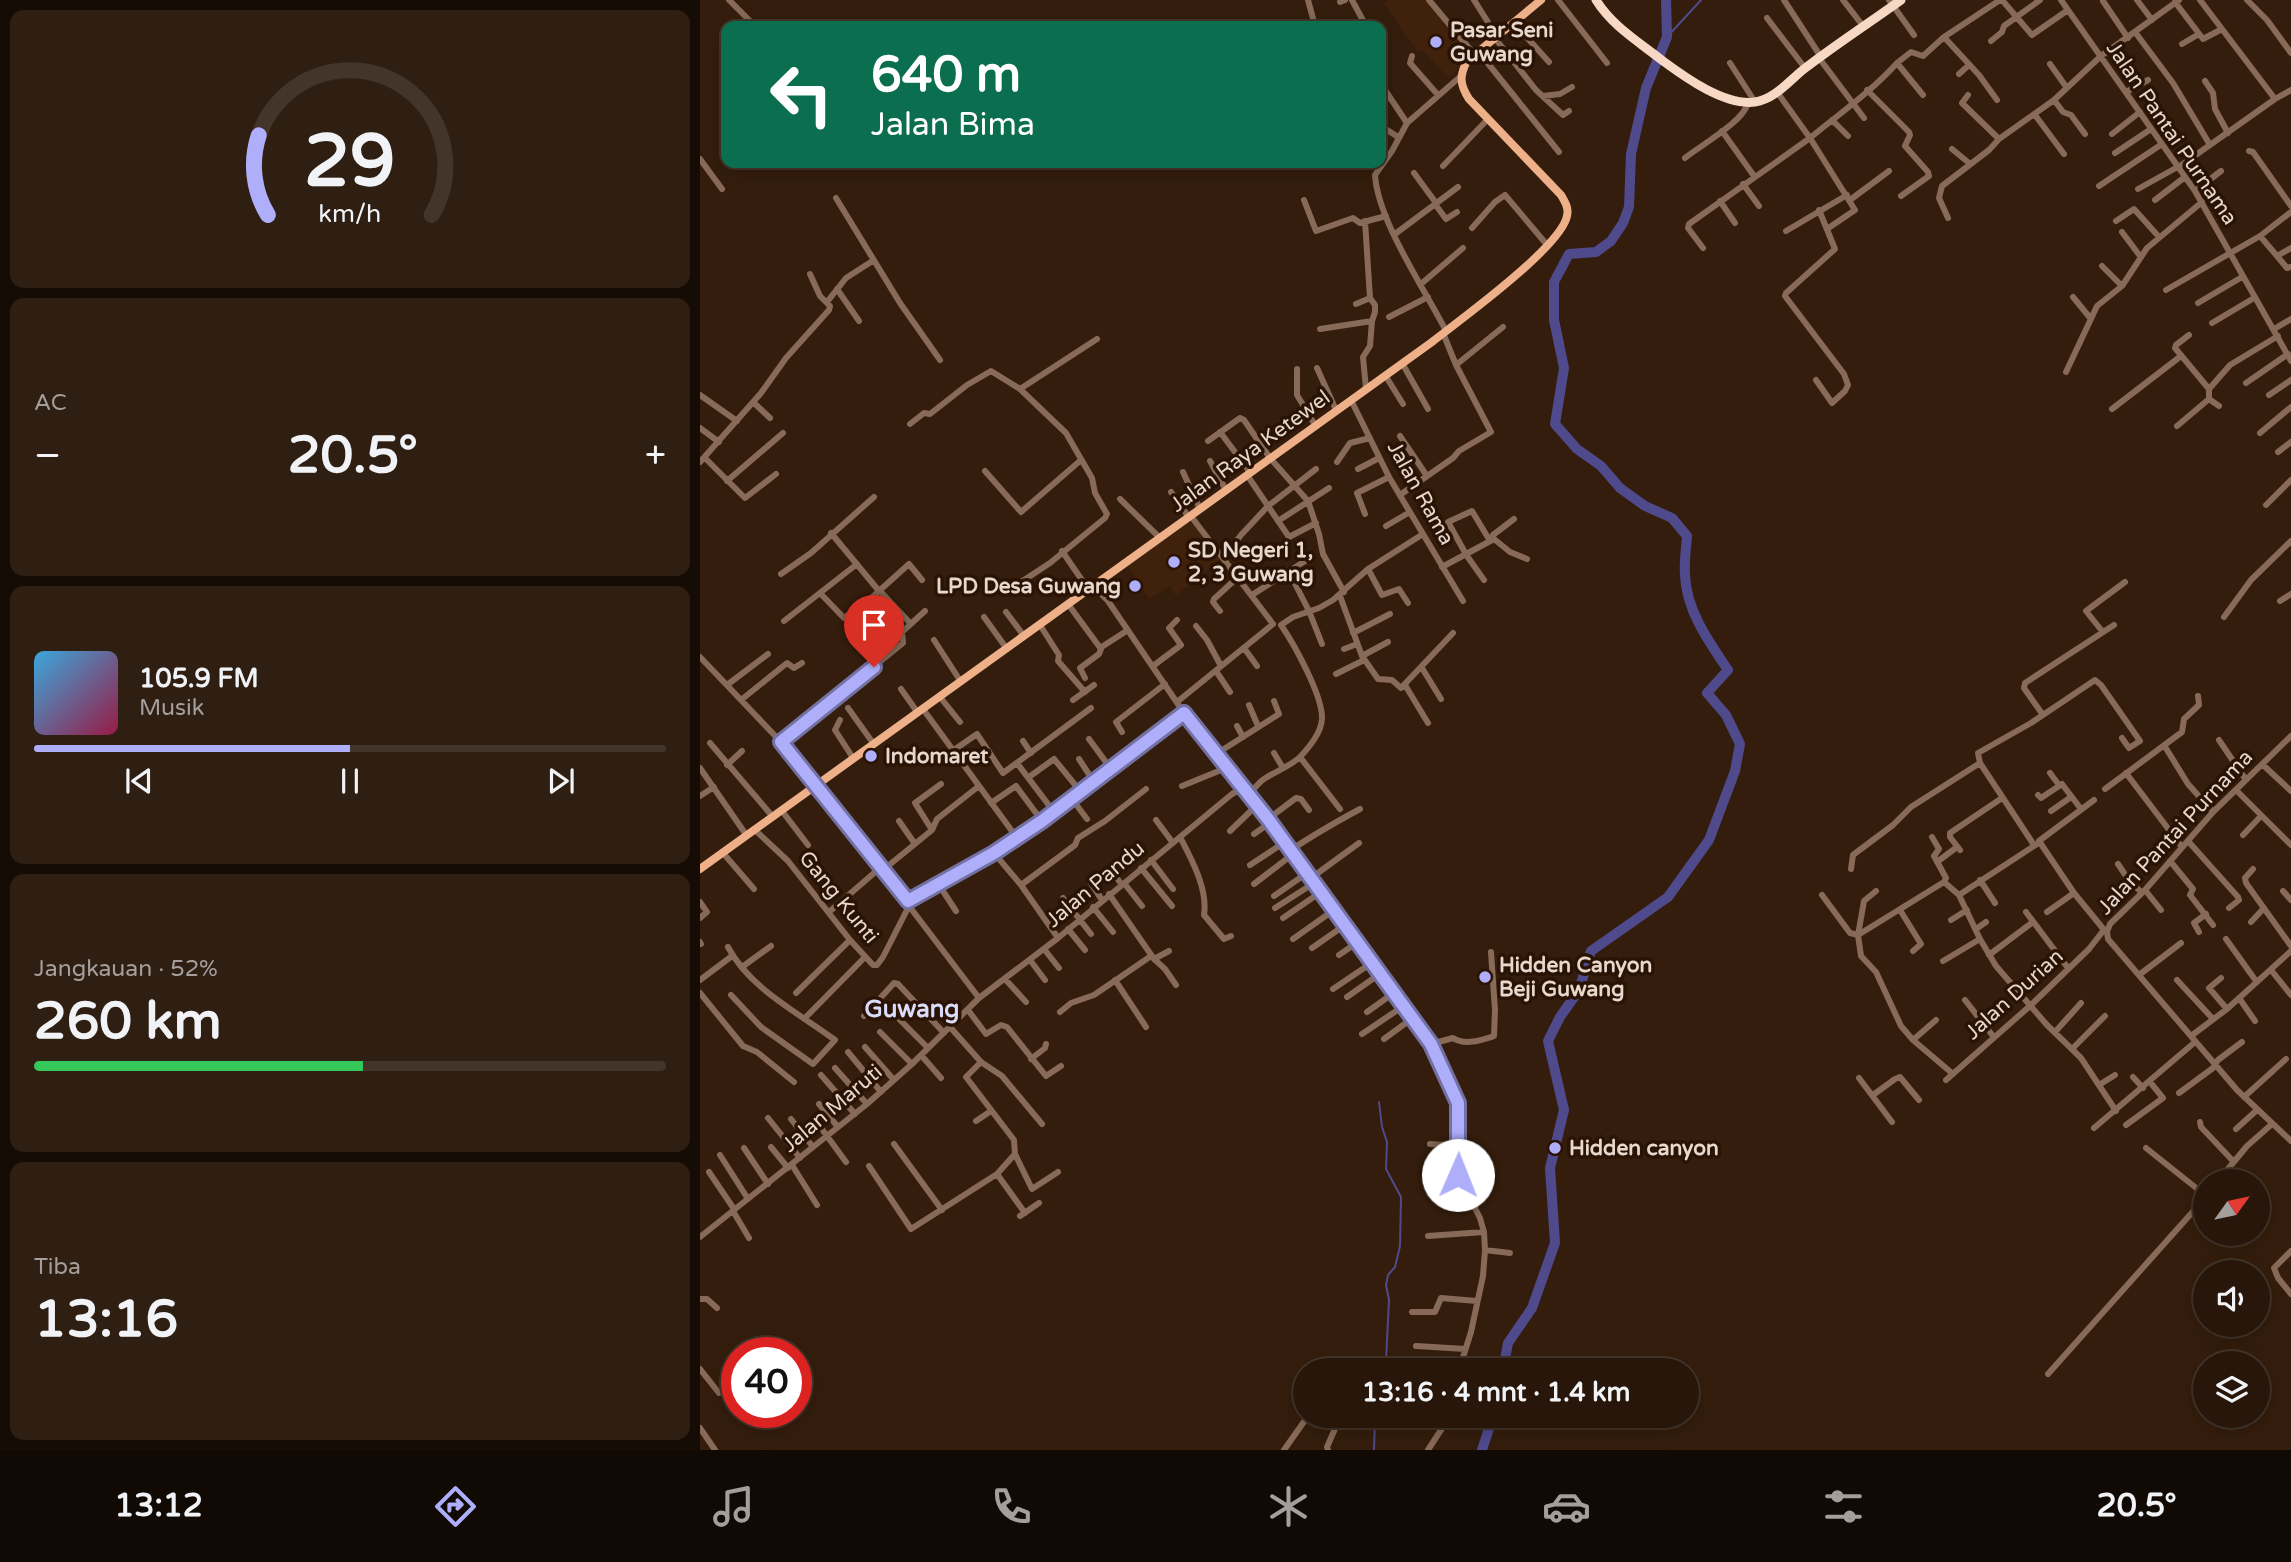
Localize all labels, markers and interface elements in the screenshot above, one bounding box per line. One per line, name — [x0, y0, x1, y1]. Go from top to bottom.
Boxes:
place label: Pasar Seni Guwang — [1450, 18, 1554, 67]
marker: Pasar Seni Guwang — [1428, 34, 1444, 50]
street label: Jalan Pantai Purnama — [2101, 37, 2242, 230]
text: 640 m — [871, 46, 1021, 105]
icon: left — [756, 49, 847, 140]
text: Jalan Bima — [871, 106, 1035, 144]
text: 29 — [304, 118, 396, 206]
text: km/h — [319, 199, 381, 229]
street label: Jalan Raya Ketewel — [1166, 385, 1335, 518]
text: AC — [34, 389, 67, 417]
text: 20.5° — [288, 424, 418, 487]
text: − — [34, 433, 61, 479]
text: + — [645, 433, 666, 479]
street label: Jalan Rama — [1382, 437, 1459, 549]
place label: SD Negeri 1, 2, 3 Guwang — [1188, 538, 1314, 587]
marker: SD Negeri 1, 2, 3 Guwang — [1166, 554, 1182, 570]
place label: LPD Desa Guwang — [936, 574, 1121, 599]
marker: LPD Desa Guwang — [1127, 578, 1143, 594]
pin — [844, 595, 904, 667]
icon: arrive — [855, 606, 893, 644]
text: 105.9 FM — [139, 663, 259, 694]
text: Musik — [139, 694, 204, 722]
place label: Indomaret — [885, 744, 988, 769]
street label: Jalan Pantai Purnama — [2093, 745, 2258, 920]
marker: Indomaret — [863, 748, 879, 764]
icon: previous — [120, 762, 158, 800]
icon: pause — [331, 762, 369, 800]
icon: next — [542, 762, 580, 800]
street label: Jalan Pandu — [1041, 836, 1150, 933]
street label: Gang Kunti — [794, 846, 884, 949]
street label: Jalan Durian — [1960, 944, 2068, 1045]
place label: Hidden Canyon Beji Guwang — [1499, 953, 1652, 1002]
text: Jangkauan · 52% — [34, 955, 218, 983]
marker: Hidden Canyon Beji Guwang — [1477, 969, 1493, 985]
text: 260 km — [34, 990, 222, 1053]
district label: Guwang — [865, 995, 959, 1024]
street label: Jalan Maruti — [777, 1059, 887, 1158]
place label: Hidden canyon — [1569, 1136, 1719, 1161]
position arrow — [1421, 1138, 1495, 1212]
marker: Hidden canyon — [1547, 1140, 1563, 1156]
north arrow — [2193, 1169, 2270, 1246]
map controls — [2193, 1169, 2270, 1428]
text: Tiba — [34, 1253, 81, 1281]
button: sound — [2193, 1260, 2270, 1337]
text: 13:16 — [34, 1288, 178, 1351]
speed limit sign: 40 — [721, 1337, 812, 1428]
button: layers — [2193, 1351, 2270, 1428]
text: 13:16 · 4 mnt · 1.4 km — [1362, 1377, 1630, 1408]
icon: directions — [431, 1482, 480, 1531]
icon: music — [709, 1482, 758, 1531]
icon: phone — [987, 1482, 1036, 1531]
icon: climate — [1264, 1482, 1313, 1531]
icon: car — [1542, 1482, 1591, 1531]
icon: filters — [1819, 1482, 1868, 1531]
text: 13:12 — [114, 1487, 203, 1525]
text: 20.5° — [2097, 1487, 2177, 1525]

